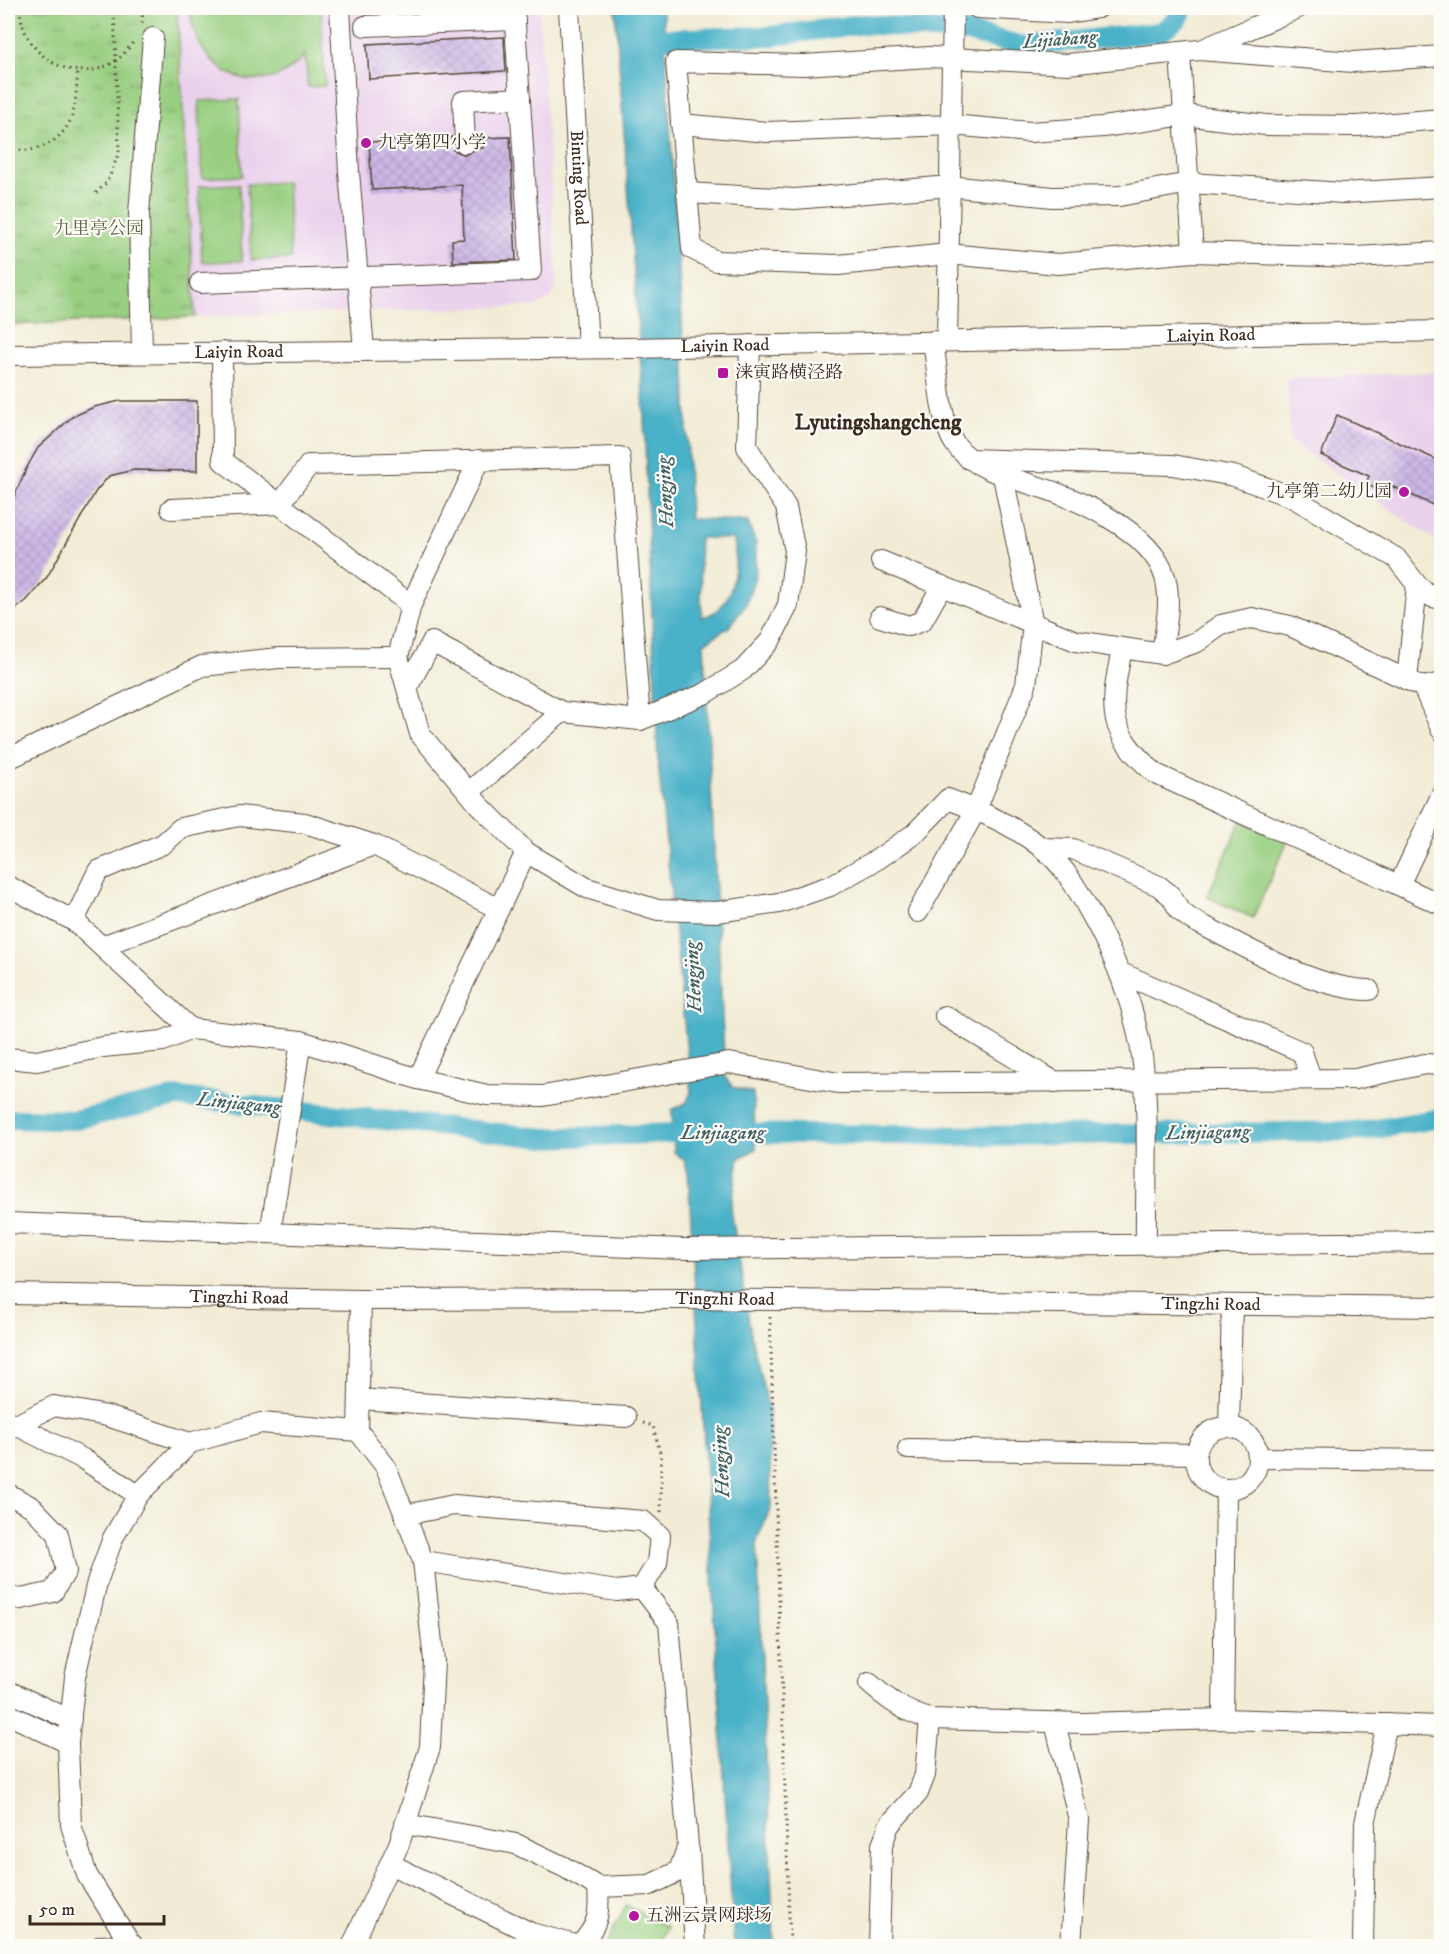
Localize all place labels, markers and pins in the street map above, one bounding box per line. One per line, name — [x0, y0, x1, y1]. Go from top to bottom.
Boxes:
place label: 九亭第四小学 — [378, 132, 486, 154]
marker: 九亭第四小学 — [359, 136, 373, 150]
place label: 涞寅路横泾路 — [735, 362, 843, 384]
marker: 涞寅路横泾路 — [716, 366, 730, 380]
place label: 九亭第二幼儿园 — [1266, 481, 1392, 503]
marker: 九亭第二幼儿园 — [1397, 485, 1411, 499]
place label: 五洲云景网球场 — [646, 1905, 772, 1927]
marker: 五洲云景网球场 — [627, 1909, 641, 1923]

